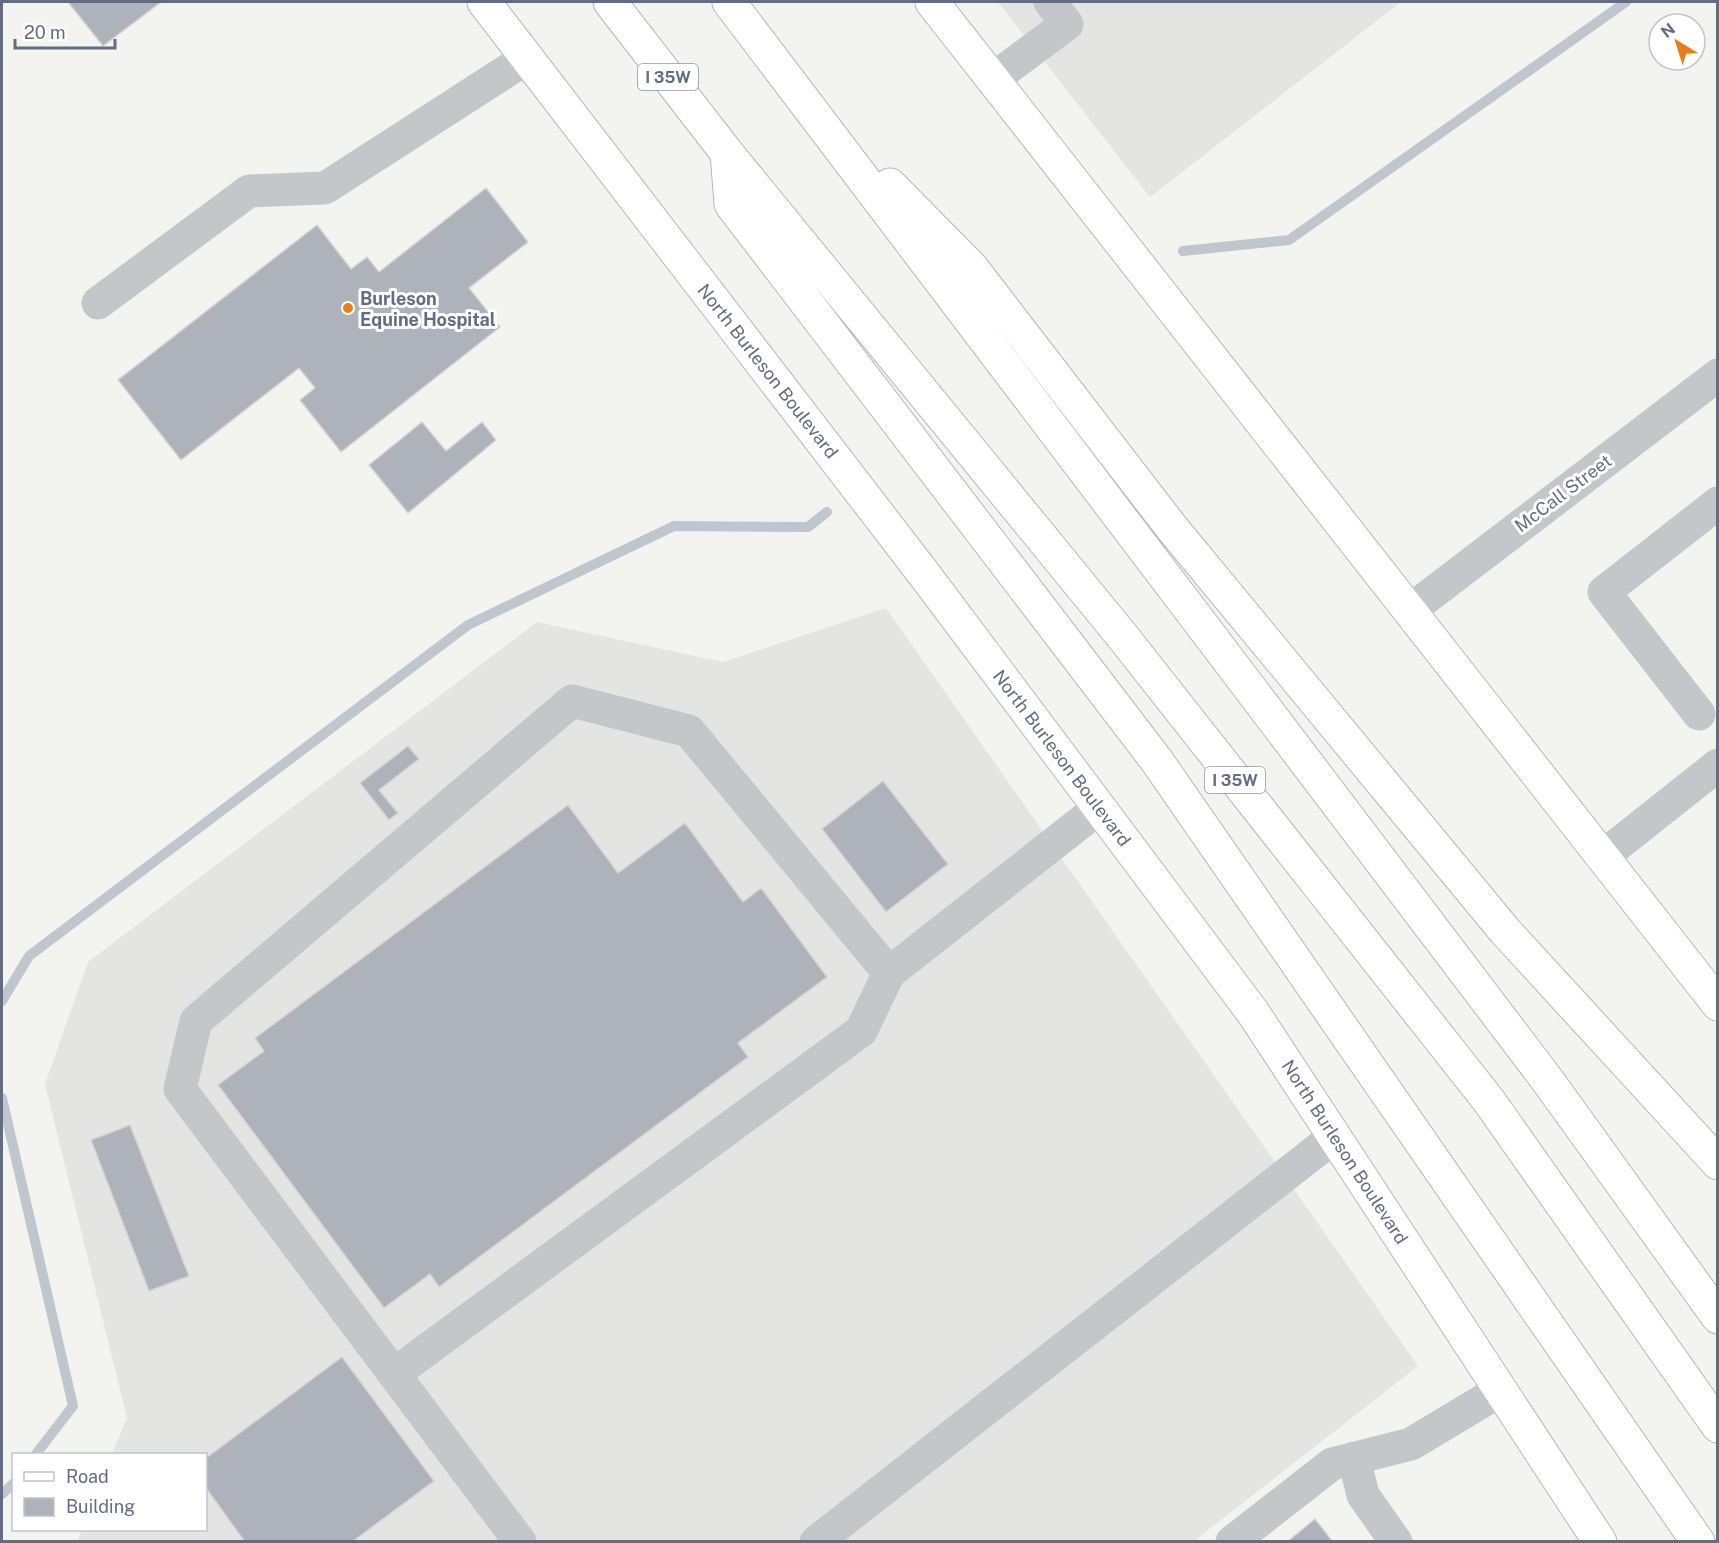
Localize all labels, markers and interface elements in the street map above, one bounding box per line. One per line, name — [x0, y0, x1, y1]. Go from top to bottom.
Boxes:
scale bar — [15, 12, 116, 50]
north arrow — [1647, 12, 1707, 72]
text: N — [1657, 19, 1679, 42]
text: 20 m — [24, 22, 66, 43]
road number: I 35W — [638, 64, 698, 90]
street label: North Burleson Boulevard — [693, 280, 843, 462]
place label: Burleson Equine Hospital — [360, 288, 496, 330]
marker: Burleson Equine Hospital — [341, 301, 355, 315]
street label: McCall Street — [1511, 450, 1615, 536]
street label: North Burleson Boulevard — [989, 666, 1135, 850]
road number: I 35W — [1205, 767, 1265, 793]
street label: North Burleson Boulevard — [1278, 1056, 1412, 1248]
legend — [12, 1453, 207, 1531]
text: Road — [66, 1466, 109, 1487]
text: Building — [66, 1496, 135, 1517]

